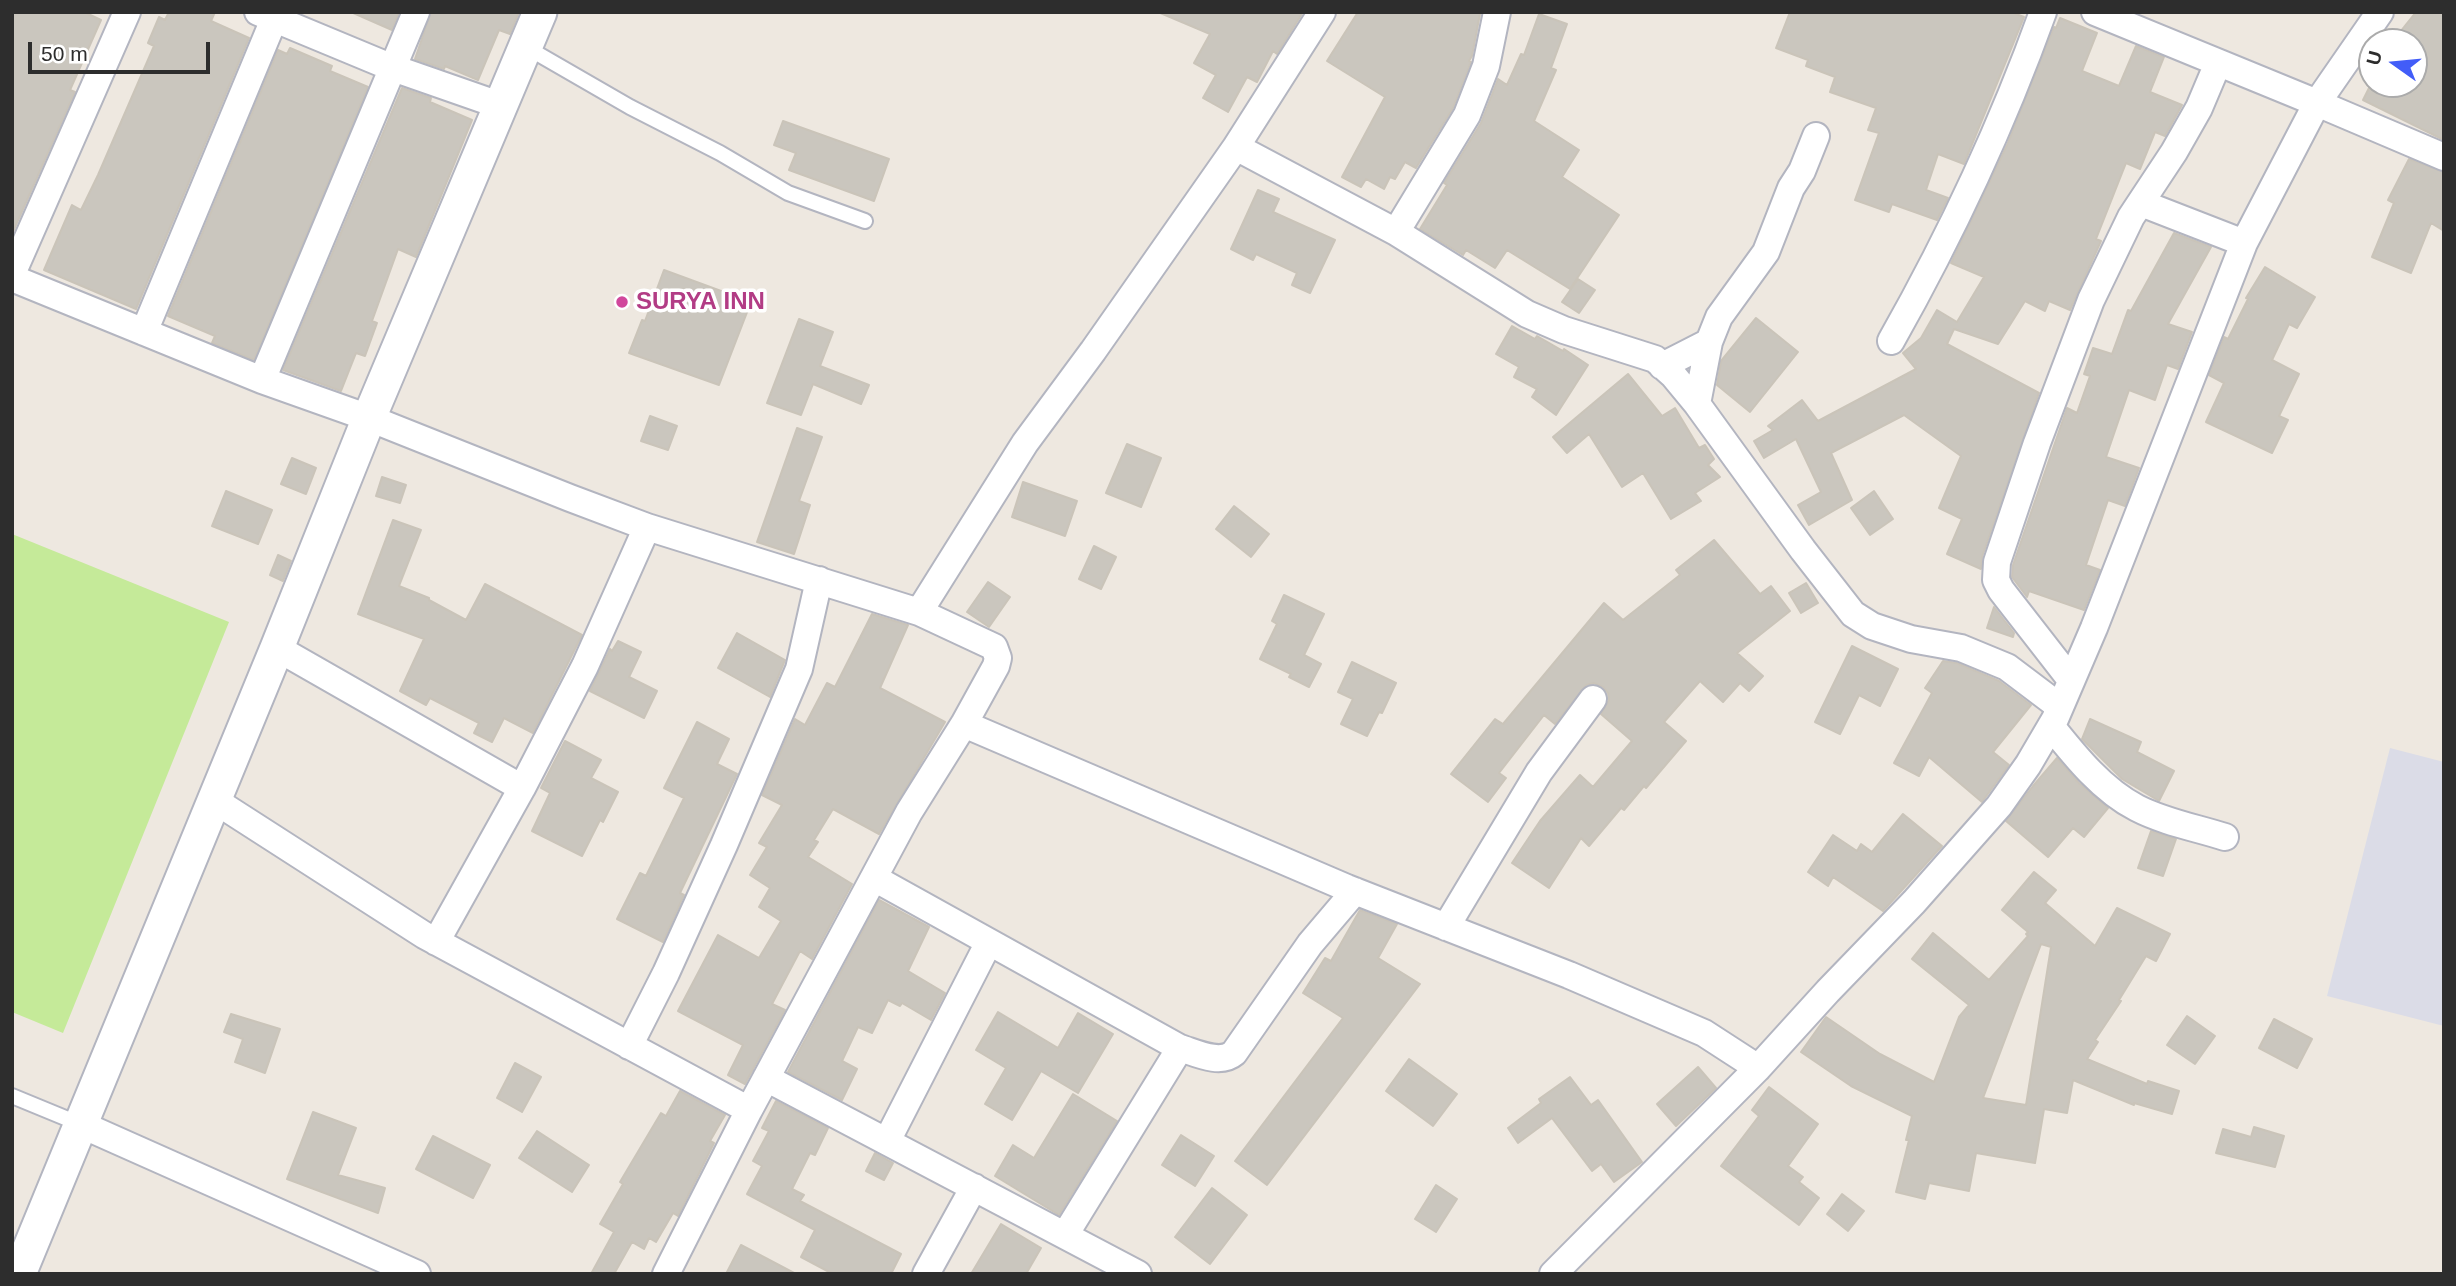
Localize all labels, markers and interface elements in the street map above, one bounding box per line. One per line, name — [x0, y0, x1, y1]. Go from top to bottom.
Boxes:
scale bar — [32, 28, 214, 72]
north arrow — [2358, 28, 2428, 98]
text: 50 m — [41, 42, 88, 65]
text: U — [2362, 49, 2386, 67]
place label: SURYA INN — [636, 288, 765, 316]
marker: SURYA INN — [614, 294, 630, 310]

